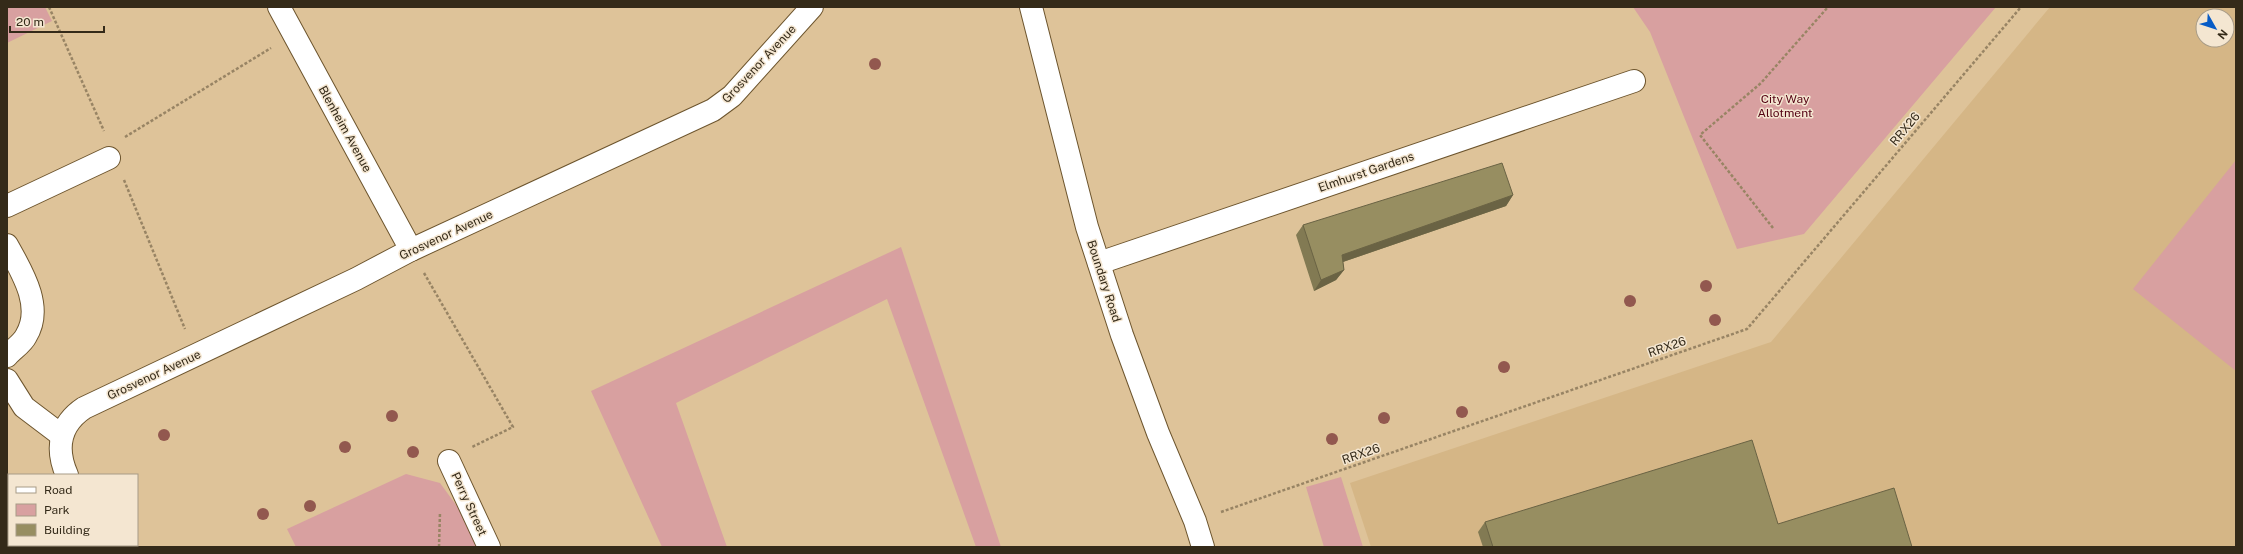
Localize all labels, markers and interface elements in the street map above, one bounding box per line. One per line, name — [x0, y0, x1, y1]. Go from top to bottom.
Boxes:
scale bar — [10, 8, 104, 34]
north arrow — [2195, 8, 2235, 48]
text: 20 m — [16, 15, 44, 29]
street label: Grosvenor Avenue — [719, 22, 799, 106]
text: N — [2215, 27, 2230, 41]
street label: Blenheim Avenue — [316, 83, 375, 175]
park label: City Way Allotment — [1758, 92, 1813, 120]
street label: RRX26 — [1887, 110, 1923, 148]
street label: Elmhurst Gardens — [1316, 149, 1416, 195]
street label: Grosvenor Avenue — [397, 207, 495, 263]
street label: Boundary Road — [1084, 238, 1124, 324]
street label: RRX26 — [1646, 334, 1688, 360]
street label: Grosvenor Avenue — [105, 347, 203, 403]
street label: RRX26 — [1340, 441, 1382, 467]
street label: Perry Street — [448, 470, 490, 538]
legend — [8, 474, 138, 546]
text: Road — [44, 483, 72, 497]
text: Park — [44, 503, 70, 517]
text: Building — [44, 523, 90, 537]

